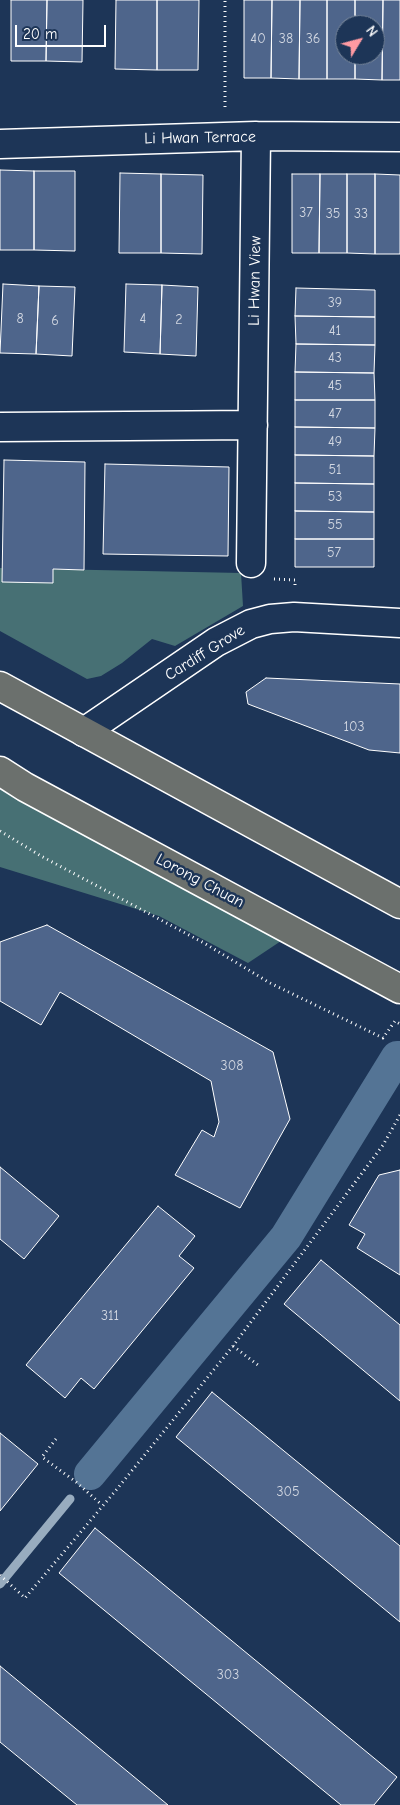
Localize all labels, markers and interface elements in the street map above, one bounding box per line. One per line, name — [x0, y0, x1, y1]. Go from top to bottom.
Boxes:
scale bar — [18, 15, 109, 47]
north arrow — [335, 15, 385, 65]
text: N — [362, 23, 381, 40]
text: 20 m — [23, 25, 57, 43]
house number: 40 — [250, 31, 266, 47]
house number: 38 — [279, 31, 293, 47]
house number: 36 — [306, 31, 320, 47]
street label: Li Hwan Terrace — [144, 127, 256, 149]
house number: 37 — [299, 205, 313, 221]
house number: 35 — [326, 206, 340, 222]
house number: 33 — [354, 206, 368, 222]
street label: Li Hwan View — [245, 236, 265, 326]
house number: 39 — [328, 295, 342, 311]
house number: 8 — [16, 311, 24, 327]
house number: 4 — [140, 311, 146, 327]
house number: 2 — [175, 312, 183, 328]
house number: 6 — [51, 313, 59, 329]
house number: 41 — [329, 323, 341, 339]
house number: 43 — [328, 350, 342, 366]
house number: 45 — [328, 378, 342, 394]
house number: 47 — [328, 406, 342, 422]
house number: 49 — [328, 434, 342, 450]
house number: 51 — [328, 462, 342, 478]
house number: 53 — [328, 489, 342, 505]
house number: 55 — [327, 517, 343, 533]
house number: 57 — [327, 545, 341, 561]
street label: Cardiff Grove — [162, 621, 248, 685]
house number: 103 — [343, 719, 365, 735]
street label: Lorong Chuan — [153, 850, 247, 912]
house number: 308 — [221, 1058, 243, 1074]
house number: 311 — [101, 1308, 119, 1324]
house number: 305 — [276, 1484, 300, 1500]
house number: 303 — [217, 1667, 239, 1683]

